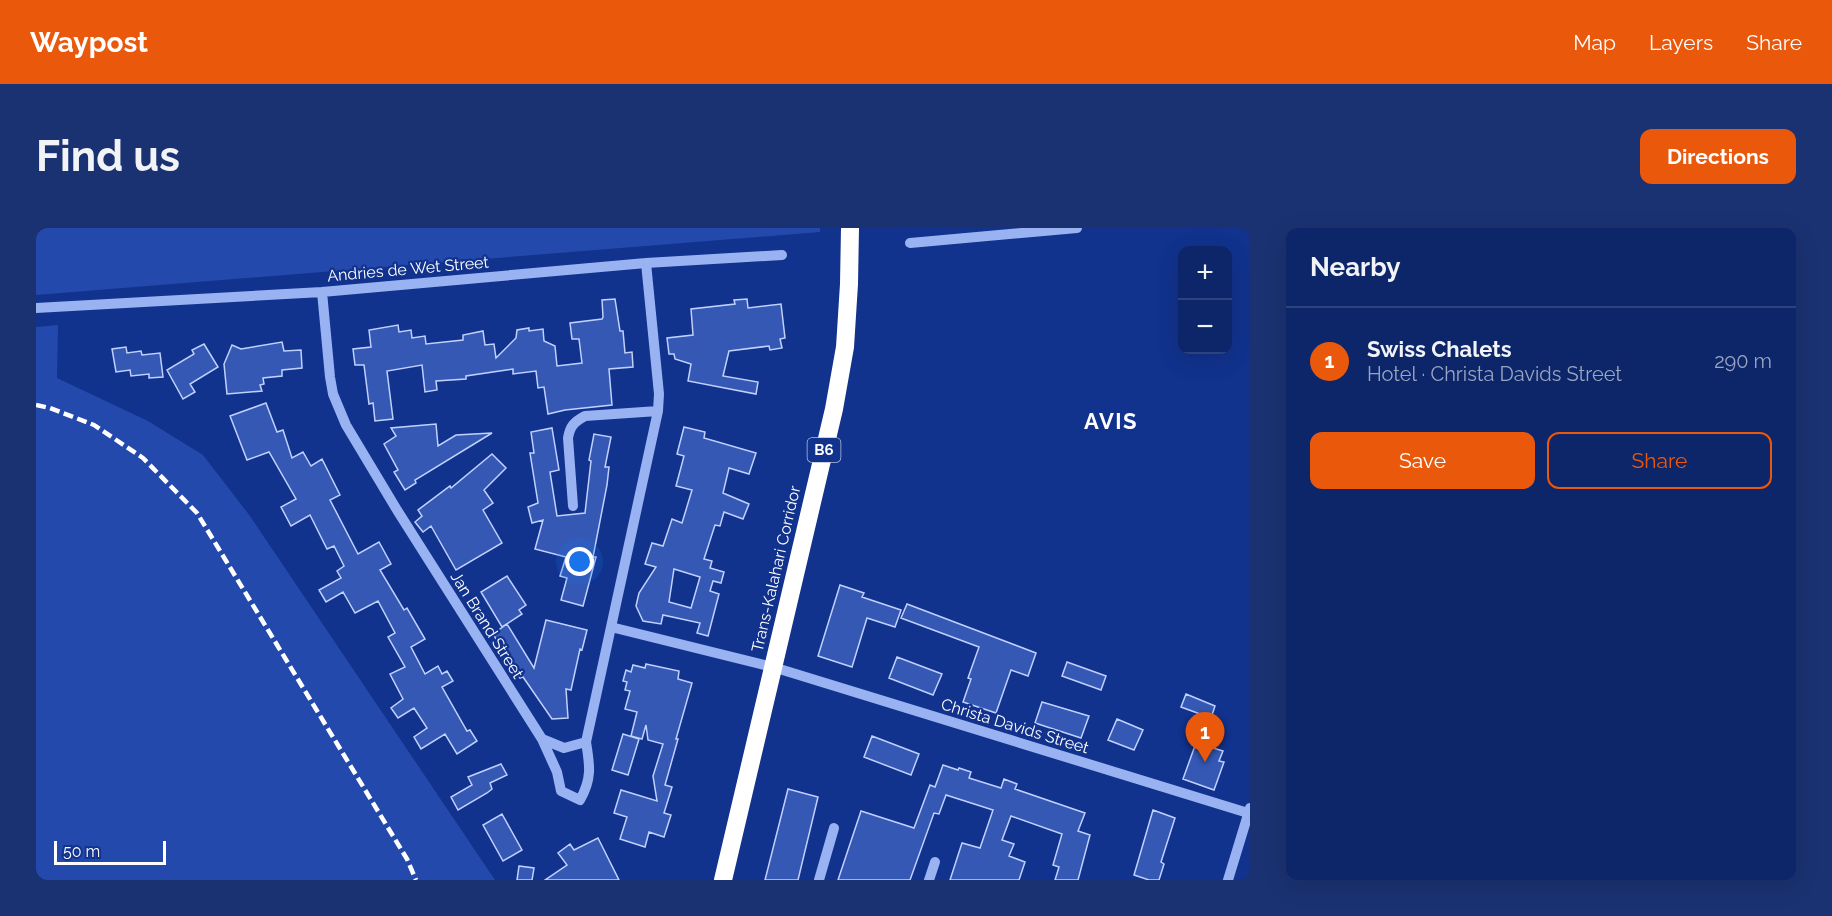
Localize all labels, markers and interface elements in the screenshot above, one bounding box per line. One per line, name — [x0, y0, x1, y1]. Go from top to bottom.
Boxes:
text: Waypost — [30, 26, 148, 59]
text: Map — [1573, 30, 1616, 55]
text: Layers — [1649, 30, 1713, 55]
text: Share — [1746, 30, 1802, 55]
button: Directions — [1640, 129, 1796, 184]
text: Find us — [36, 132, 180, 181]
map controls — [1178, 246, 1232, 354]
button: + — [1178, 246, 1232, 300]
street label: Andries de Wet Street — [326, 252, 490, 286]
text: Nearby — [1310, 252, 1400, 282]
button: − — [1178, 300, 1232, 354]
text: Swiss Chalets — [1367, 336, 1512, 362]
text: 1 — [1325, 349, 1334, 373]
text: 290 m — [1714, 349, 1772, 373]
text: Hotel · Christa Davids Street — [1367, 362, 1622, 386]
district label: AVIS — [1084, 408, 1138, 434]
button: Save — [1310, 432, 1535, 489]
button: Share — [1547, 432, 1772, 489]
road number: B6 — [808, 438, 840, 462]
street label: Trans-Kalahari Corridor — [748, 484, 804, 654]
your location — [565, 547, 594, 576]
street label: Jan Brand Street — [447, 568, 528, 682]
street label: Christa Davids Street — [939, 695, 1092, 758]
pin: 1 — [1186, 712, 1224, 762]
scale bar — [54, 838, 166, 866]
text: 50 m — [63, 842, 100, 861]

